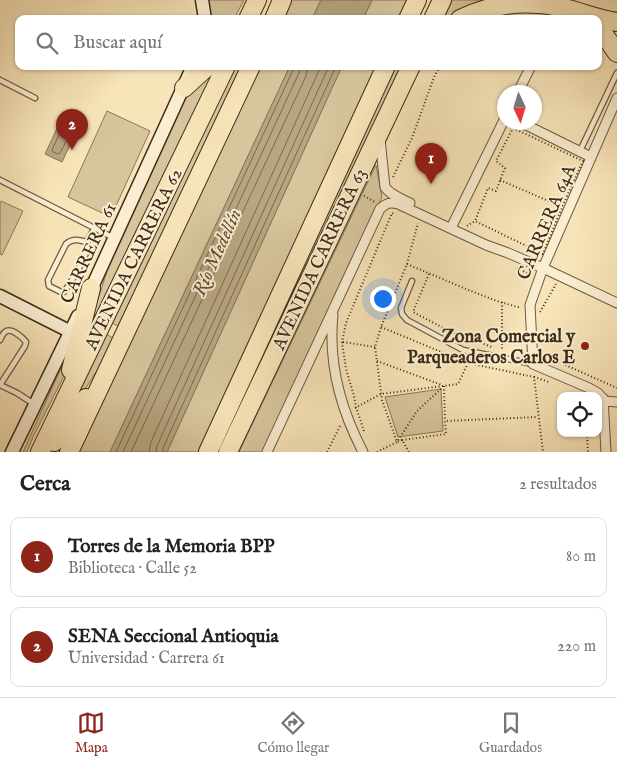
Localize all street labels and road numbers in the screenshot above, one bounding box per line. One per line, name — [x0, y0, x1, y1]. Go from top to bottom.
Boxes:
street label: CARRERA 64A — [513, 161, 582, 284]
street label: AVENIDA CARRERA 62 — [80, 165, 188, 355]
street label: AVENIDA CARRERA 63 — [268, 165, 373, 355]
street label: CARRERA 61 — [56, 200, 123, 308]

